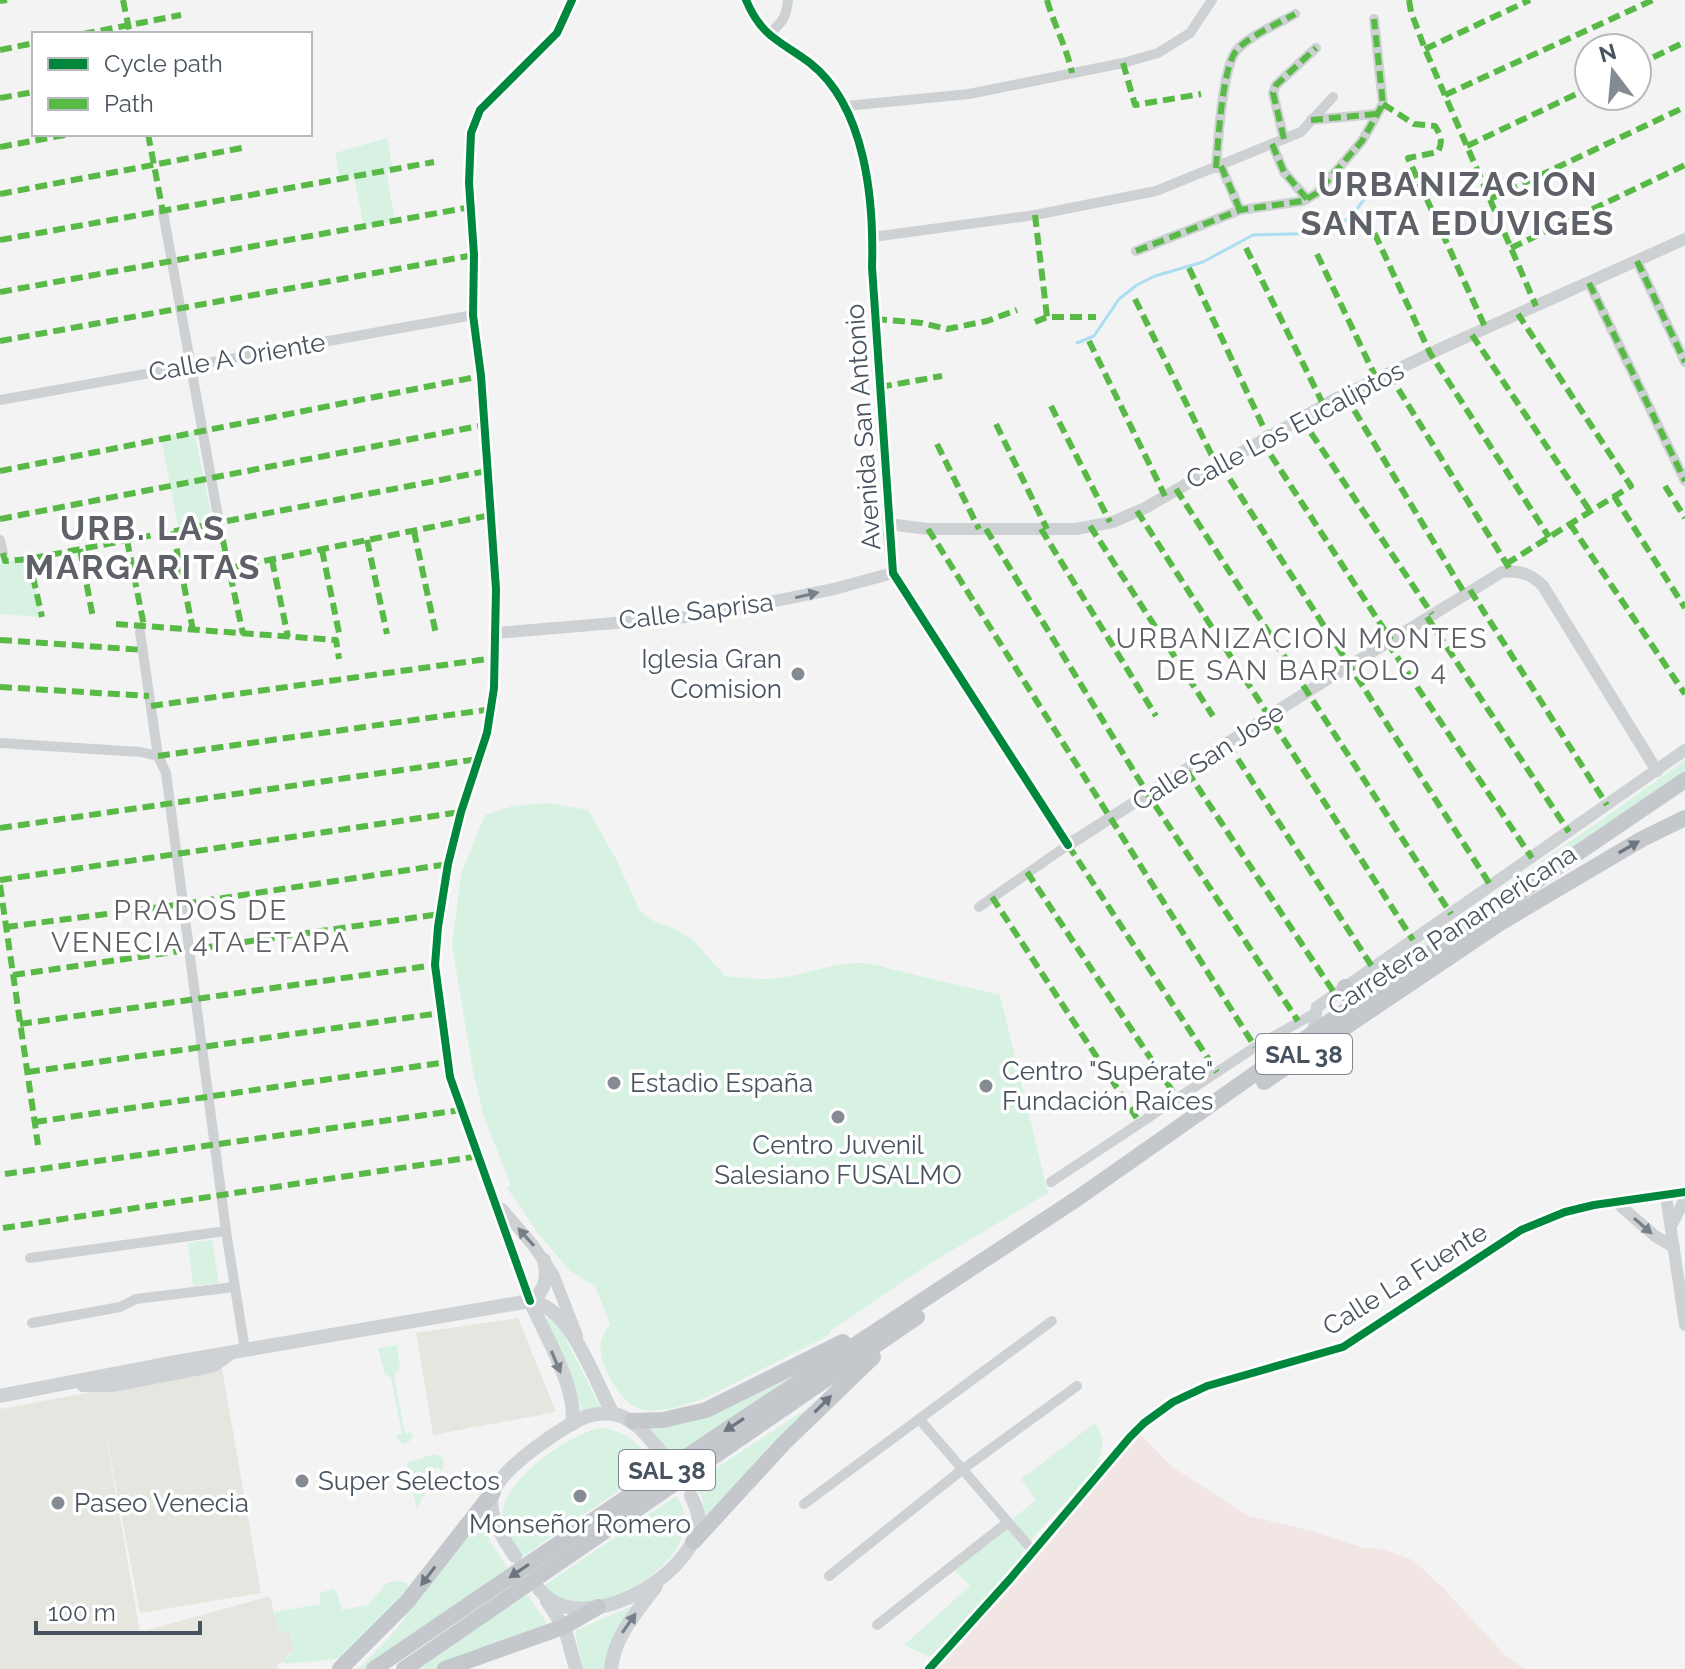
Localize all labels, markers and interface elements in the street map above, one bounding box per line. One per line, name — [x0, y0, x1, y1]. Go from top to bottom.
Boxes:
legend — [32, 32, 312, 136]
north arrow — [1573, 32, 1653, 112]
text: N — [1596, 38, 1619, 68]
text: Cycle path — [104, 49, 223, 78]
text: Path — [104, 89, 154, 118]
district label: URBANIZACION SANTA EDUVIGES — [1301, 164, 1615, 243]
street label: Avenida San Antonio — [839, 303, 887, 551]
street label: Calle A Oriente — [146, 327, 328, 387]
street label: Calle Los Eucaliptos — [1181, 355, 1409, 495]
district label: URB. LAS MARGARITAS — [25, 508, 261, 587]
street label: Calle Saprisa — [617, 587, 775, 635]
one-way arrow — [794, 588, 819, 601]
district label: URBANIZACION MONTES DE SAN BARTOLO 4 — [1115, 622, 1489, 687]
place label: Iglesia Gran Comision — [641, 644, 782, 704]
marker: Iglesia Gran Comision — [789, 665, 807, 683]
street label: Calle San Jose — [1127, 697, 1289, 817]
street label: Carretera Panamericana — [1322, 838, 1582, 1022]
one-way arrow — [1618, 840, 1640, 854]
district label: PRADOS DE VENECIA 4TA ETAPA — [51, 894, 351, 959]
road number: SAL 38 — [1256, 1034, 1352, 1074]
place label: Centro "Supérate" Fundación Raíces — [1002, 1056, 1213, 1116]
place label: Estadio España — [630, 1068, 813, 1098]
marker: Estadio España — [605, 1074, 623, 1092]
marker: Centro "Supérate" Fundación Raíces — [977, 1077, 995, 1095]
marker: Centro Juvenil Salesiano FUSALMO — [829, 1108, 847, 1126]
place label: Centro Juvenil Salesiano FUSALMO — [714, 1130, 962, 1190]
street label: Calle La Fuente — [1317, 1216, 1493, 1342]
one-way arrow — [1633, 1217, 1653, 1234]
one-way arrow — [517, 1228, 535, 1247]
one-way arrow — [550, 1350, 563, 1374]
one-way arrow — [813, 1395, 832, 1414]
one-way arrow — [723, 1417, 744, 1432]
road number: SAL 38 — [619, 1450, 715, 1490]
place label: Super Selectos — [318, 1466, 500, 1496]
marker: Super Selectos — [293, 1472, 311, 1490]
marker: Monseñor Romero — [571, 1487, 589, 1505]
place label: Paseo Venecia — [74, 1488, 249, 1518]
marker: Paseo Venecia — [49, 1494, 67, 1512]
place label: Monseñor Romero — [469, 1509, 691, 1539]
one-way arrow — [508, 1563, 529, 1578]
one-way arrow — [420, 1565, 436, 1586]
scale bar — [36, 1585, 200, 1635]
text: 100 m — [48, 1598, 116, 1627]
one-way arrow — [621, 1613, 636, 1634]

